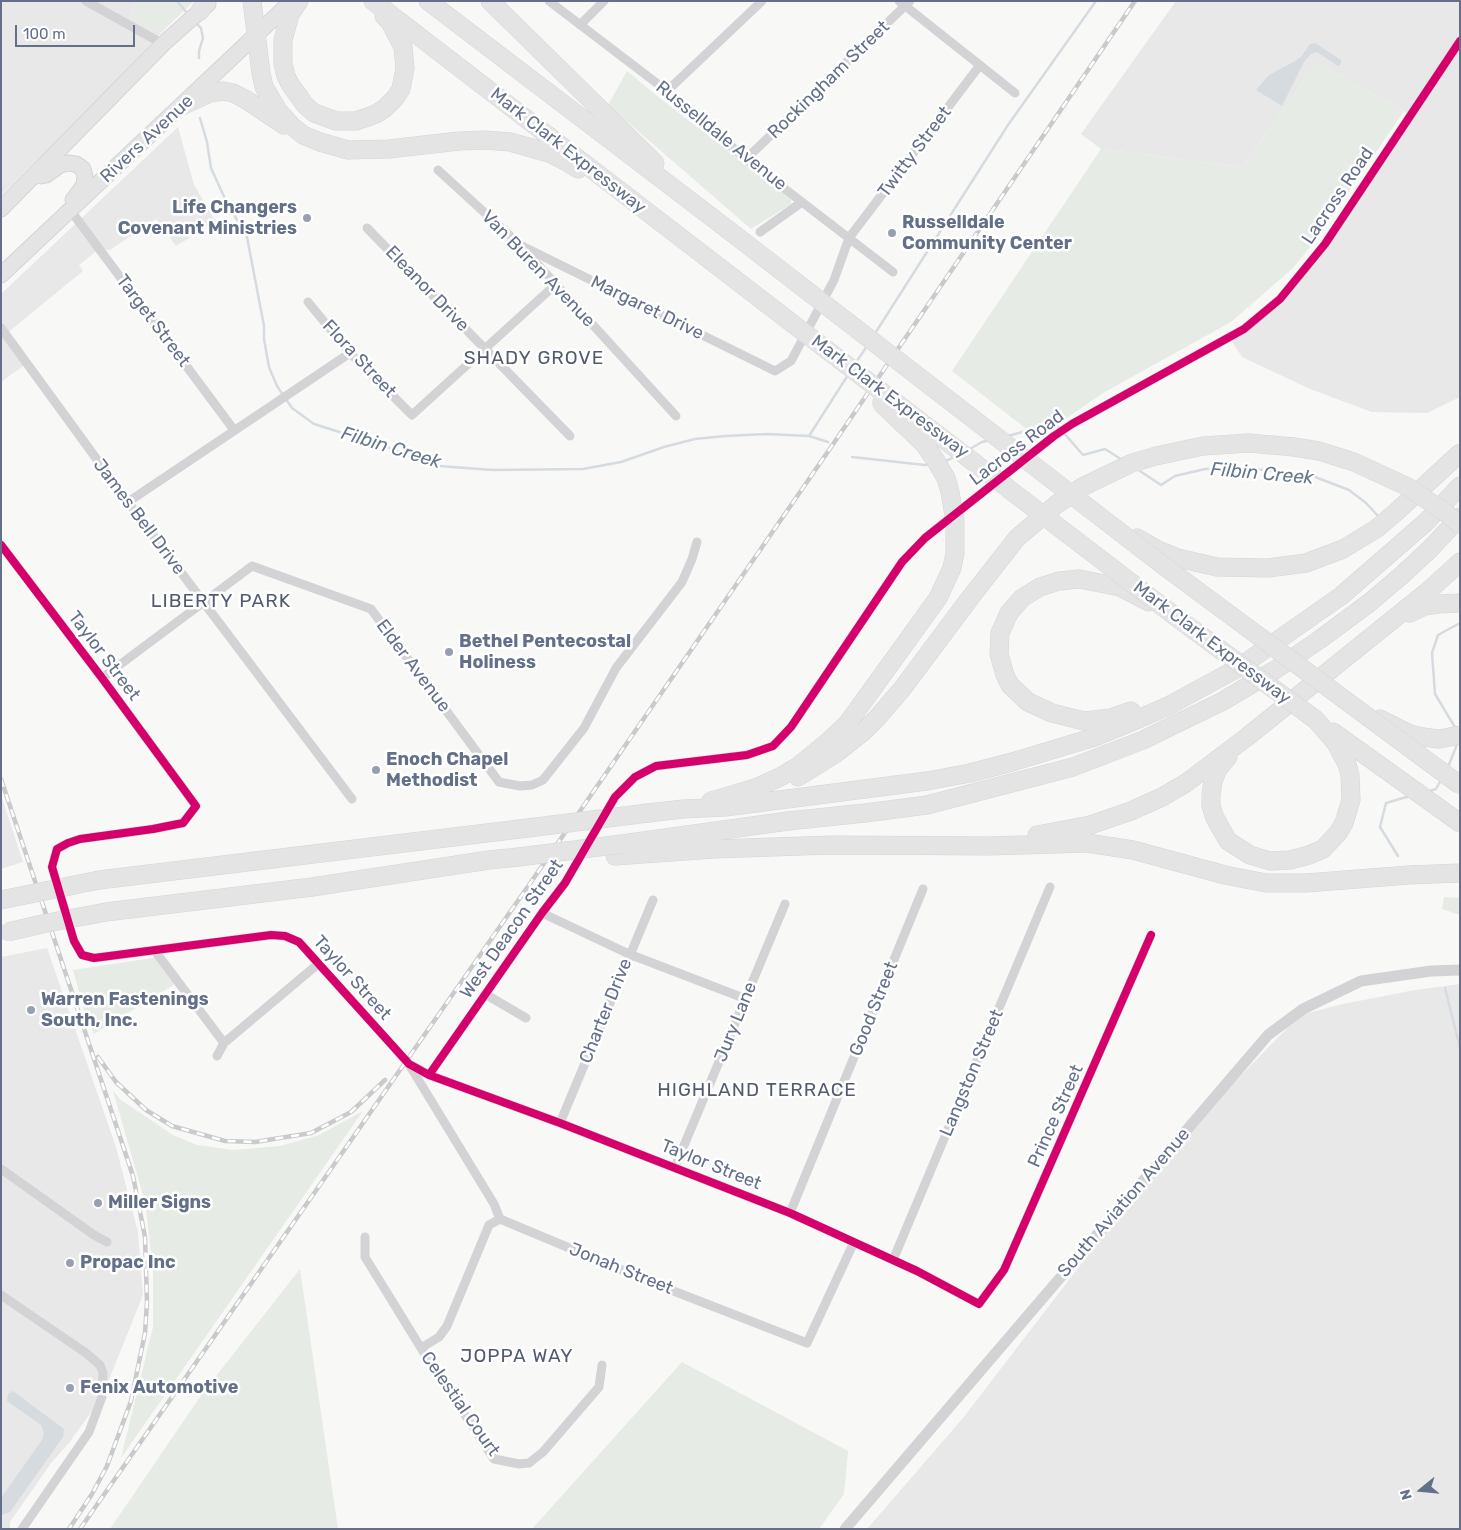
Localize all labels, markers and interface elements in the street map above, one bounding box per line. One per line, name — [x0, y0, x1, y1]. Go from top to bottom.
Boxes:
scale bar — [18, 15, 138, 47]
street label: Rockingham Street — [764, 16, 894, 144]
text: 100 m — [23, 25, 65, 43]
street label: Russelldale Avenue — [651, 77, 791, 195]
street label: Mark Clark Expressway — [486, 84, 650, 218]
street label: Rivers Avenue — [96, 90, 198, 188]
street label: Twitty Street — [874, 102, 956, 202]
street label: Lacross Road — [1298, 143, 1378, 249]
place label: Life Changers Covenant Ministries — [118, 197, 297, 240]
street label: Van Buren Avenue — [477, 206, 599, 332]
marker: Life Changers Covenant Ministries — [301, 212, 313, 224]
place label: Russelldale Community Center — [902, 212, 1072, 254]
marker: Russelldale Community Center — [886, 227, 898, 239]
street label: Eleanor Drive — [381, 242, 473, 336]
street label: Target Street — [111, 271, 195, 371]
street label: Margaret Drive — [587, 271, 707, 345]
street label: Flora Street — [318, 316, 400, 402]
street label: Mark Clark Expressway — [807, 331, 973, 463]
district label: SHADY GROVE — [462, 348, 606, 370]
street label: Lacross Road — [966, 406, 1068, 490]
water label: Filbin Creek — [338, 422, 444, 474]
street label: James Bell Drive — [88, 455, 190, 579]
water label: Filbin Creek — [1210, 458, 1314, 490]
street label: Mark Clark Expressway — [1129, 577, 1295, 709]
district label: LIBERTY PARK — [149, 591, 293, 613]
street label: Taylor Street — [63, 607, 145, 705]
street label: Elder Avenue — [371, 615, 455, 717]
place label: Bethel Pentecostal Holiness — [459, 631, 631, 674]
marker: Bethel Pentecostal Holiness — [443, 646, 455, 658]
place label: Enoch Chapel Methodist — [386, 749, 508, 792]
marker: Enoch Chapel Methodist — [370, 764, 382, 776]
street label: West Deacon Street — [456, 855, 568, 1003]
street label: Taylor Street — [308, 931, 396, 1025]
street label: Charter Drive — [575, 955, 637, 1067]
street label: Good Street — [845, 959, 903, 1059]
street label: Jury Lane — [710, 979, 762, 1065]
place label: Warren Fastenings South, Inc. — [41, 989, 209, 1032]
marker: Warren Fastenings South, Inc. — [25, 1004, 37, 1016]
street label: Langston Street — [936, 1006, 1008, 1140]
street label: Prince Street — [1024, 1061, 1088, 1171]
district label: HIGHLAND TERRACE — [655, 1080, 859, 1102]
street label: South Aviation Avenue — [1053, 1124, 1195, 1282]
street label: Taylor Street — [658, 1135, 764, 1195]
place label: Miller Signs — [108, 1192, 211, 1214]
marker: Miller Signs — [92, 1197, 104, 1209]
street label: Jonah Street — [566, 1238, 676, 1300]
place label: Propac Inc — [80, 1252, 176, 1274]
marker: Propac Inc — [64, 1257, 76, 1269]
district label: JOPPA WAY — [459, 1346, 575, 1368]
street label: Celestial Court — [416, 1347, 504, 1461]
place label: Fenix Automotive — [80, 1377, 239, 1399]
marker: Fenix Automotive — [64, 1382, 76, 1394]
north arrow — [1396, 1465, 1446, 1515]
text: N — [1397, 1487, 1416, 1502]

